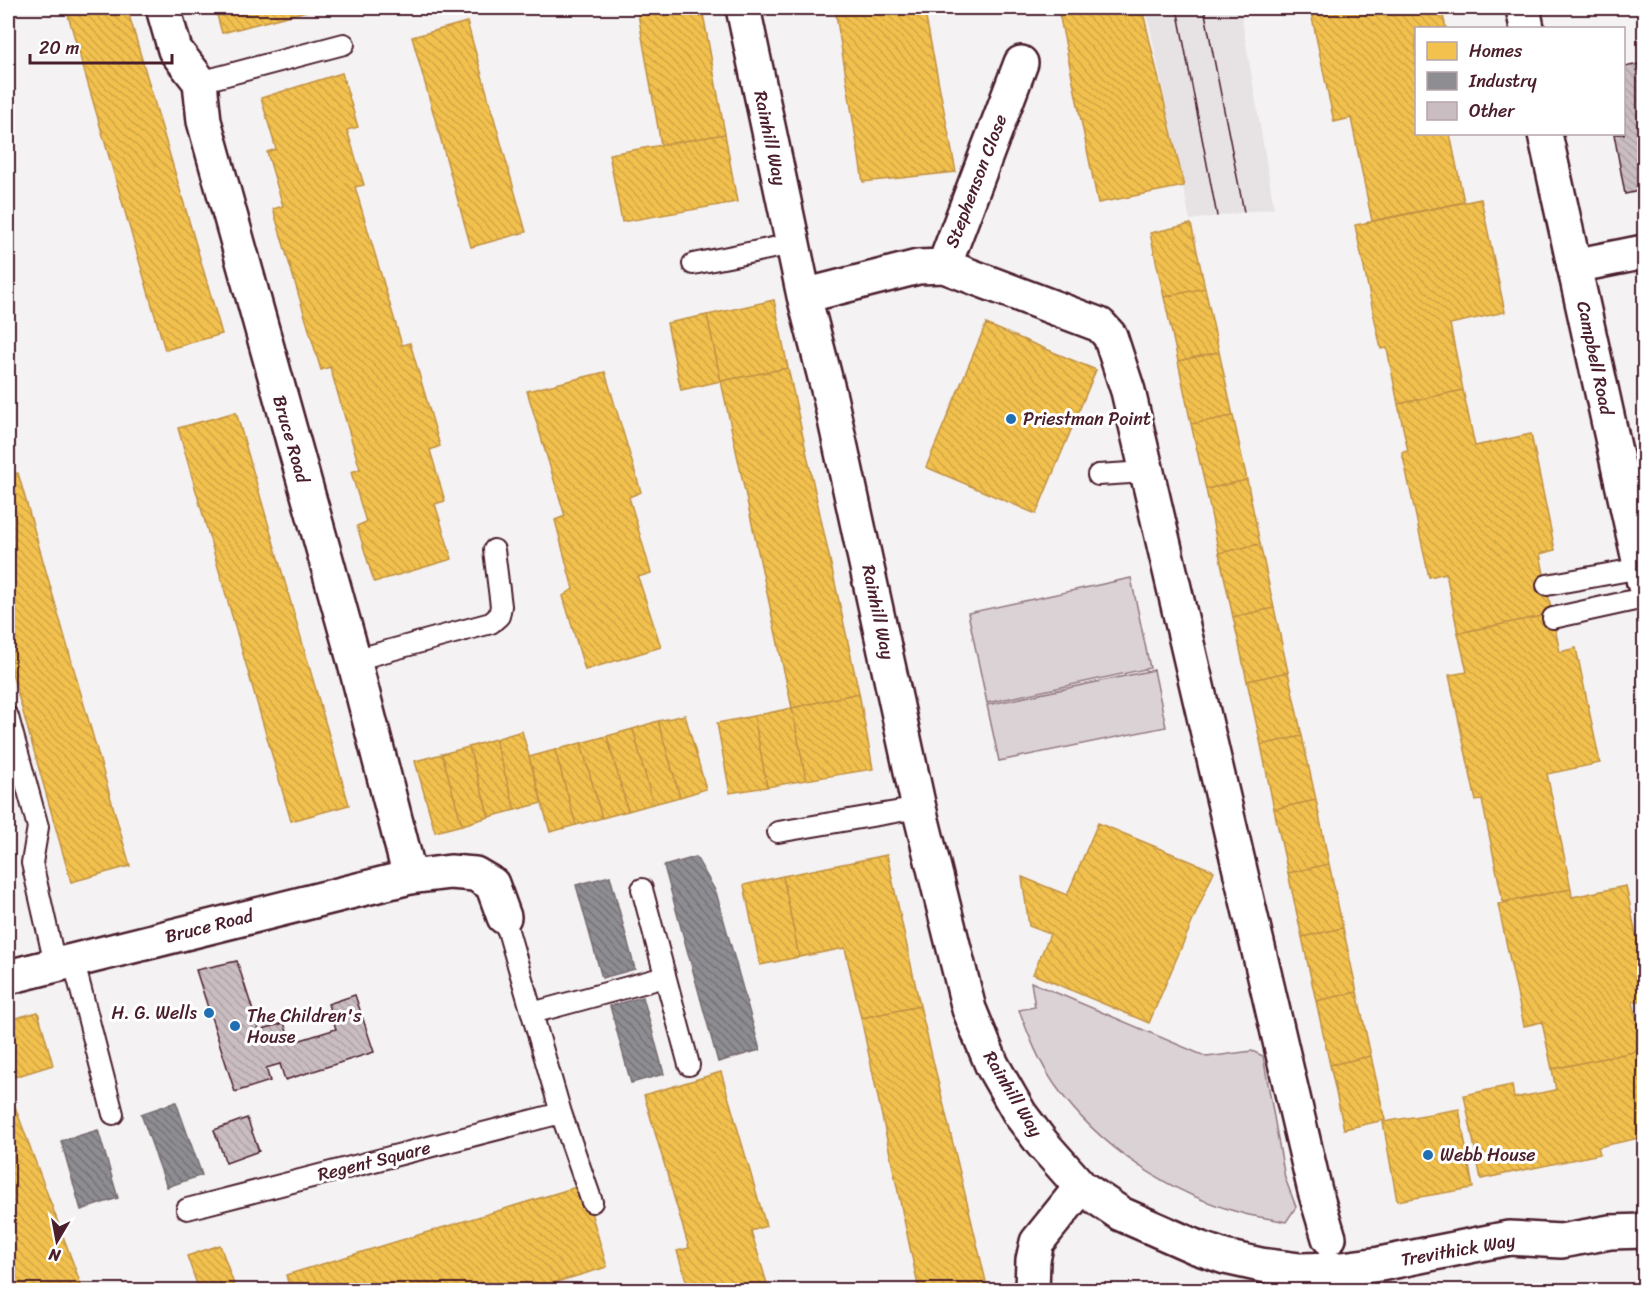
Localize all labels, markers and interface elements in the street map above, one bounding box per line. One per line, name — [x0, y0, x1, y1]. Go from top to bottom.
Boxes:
scale bar — [30, 27, 172, 65]
legend — [1415, 27, 1625, 135]
text: 20 m — [39, 32, 79, 64]
text: Homes — [1469, 35, 1523, 67]
text: Industry — [1468, 65, 1538, 97]
street label: Rainhill Way — [744, 88, 796, 189]
text: Other — [1469, 95, 1516, 127]
street label: Stephenson Close — [936, 109, 1016, 253]
street label: Campbell Road — [1567, 298, 1623, 419]
street label: Bruce Road — [263, 391, 319, 488]
place label: Priestman Point — [1023, 403, 1151, 435]
marker: Priestman Point — [1004, 412, 1018, 426]
street label: Rainhill Way — [852, 562, 904, 663]
street label: Bruce Road — [162, 899, 258, 952]
place label: H. G. Wells — [112, 997, 198, 1029]
place label: The Children's House — [247, 1000, 362, 1053]
marker: H. G. Wells — [202, 1006, 216, 1020]
marker: The Children's House — [228, 1019, 242, 1033]
street label: Rainhill Way — [975, 1045, 1052, 1144]
street label: Regent Square — [314, 1131, 434, 1191]
place label: Webb House — [1440, 1139, 1535, 1171]
marker: Webb House — [1421, 1148, 1435, 1162]
north arrow — [27, 1211, 87, 1271]
street label: Trevithick Way — [1398, 1224, 1518, 1276]
text: N — [46, 1240, 63, 1271]

